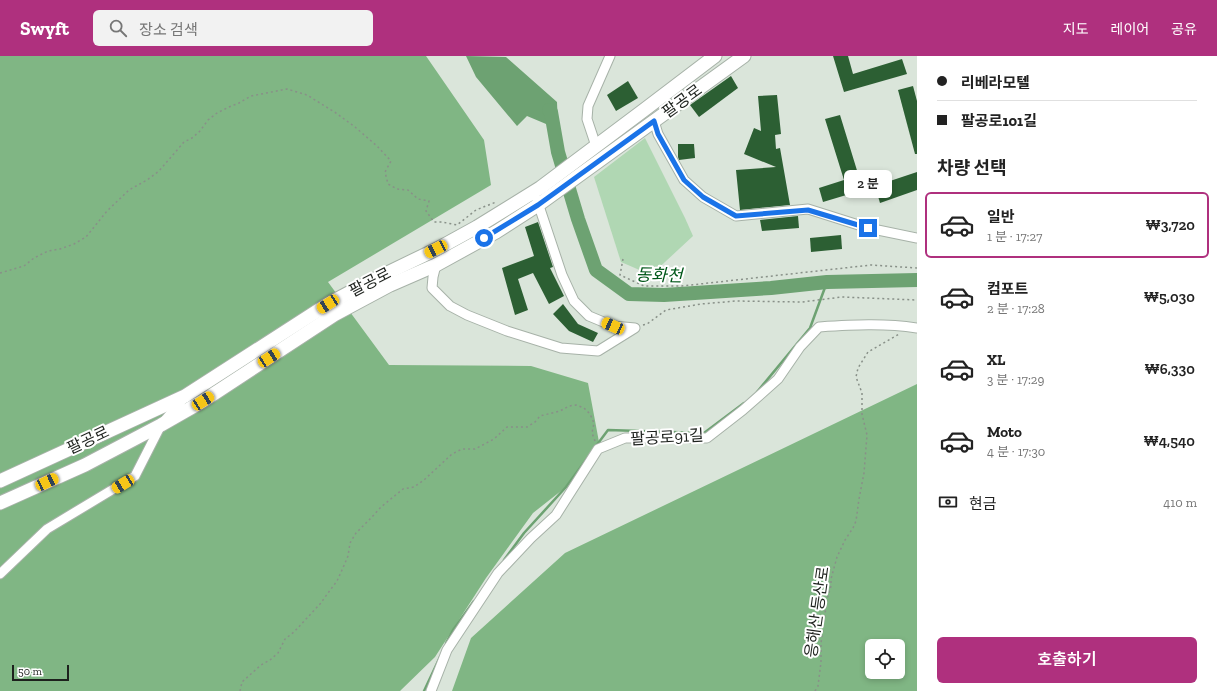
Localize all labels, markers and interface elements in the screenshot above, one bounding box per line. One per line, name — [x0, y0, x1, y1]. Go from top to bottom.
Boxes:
search box — [93, 10, 373, 46]
text: Swyft — [20, 17, 69, 40]
icon: search — [107, 17, 129, 39]
text: 장소 검색 — [139, 21, 198, 39]
text: 지도 — [1063, 21, 1089, 38]
text: 레이어 — [1111, 21, 1149, 38]
text: 공유 — [1171, 21, 1197, 38]
text: 리베라모텔 — [961, 74, 1030, 92]
street label: 팔공로 — [659, 80, 706, 122]
text: 팔공로101길 — [961, 112, 1037, 130]
text: 차량 선택 — [937, 157, 1007, 179]
callout: 2 분 — [844, 170, 892, 198]
text: 2 분 — [857, 176, 879, 191]
icon: car — [939, 207, 975, 243]
text: 일반 — [987, 208, 1015, 226]
text: ₩3,720 — [1145, 216, 1195, 234]
route end — [859, 219, 877, 237]
route start — [475, 229, 493, 247]
text: 1 분 · 17:27 — [987, 229, 1042, 244]
car — [423, 238, 449, 260]
street label: 팔공로 — [346, 263, 394, 300]
water label: 동화천 — [635, 265, 685, 285]
icon: car — [939, 279, 975, 315]
text: 컴포트 — [987, 280, 1028, 298]
text: ₩5,030 — [1144, 288, 1195, 306]
car — [315, 292, 341, 316]
text: 2 분 · 17:28 — [987, 301, 1045, 316]
car — [600, 316, 626, 336]
car — [256, 346, 282, 370]
icon: car — [939, 351, 975, 387]
text: XL — [987, 351, 1005, 369]
text: ₩6,330 — [1145, 360, 1195, 378]
text: 3 분 · 17:29 — [987, 372, 1044, 387]
car — [190, 389, 216, 413]
street label: 팔공로 — [64, 422, 112, 458]
icon: car — [939, 423, 975, 459]
text: Moto — [987, 423, 1022, 441]
street label: 팔공로91길 — [630, 426, 704, 448]
text: ₩4,540 — [1143, 432, 1195, 450]
text: 4 분 · 17:30 — [987, 444, 1045, 459]
car — [34, 471, 60, 493]
car — [110, 473, 136, 495]
icon: cash — [937, 491, 959, 513]
text: 현금 — [969, 495, 997, 513]
text: 410 m — [1163, 495, 1197, 510]
street label: 응해산 등산로 — [801, 565, 833, 659]
button: 호출하기 — [937, 637, 1197, 683]
map controls — [865, 639, 905, 679]
button: locate — [865, 639, 905, 679]
scale bar — [12, 663, 69, 682]
text: 50 m — [18, 665, 42, 678]

